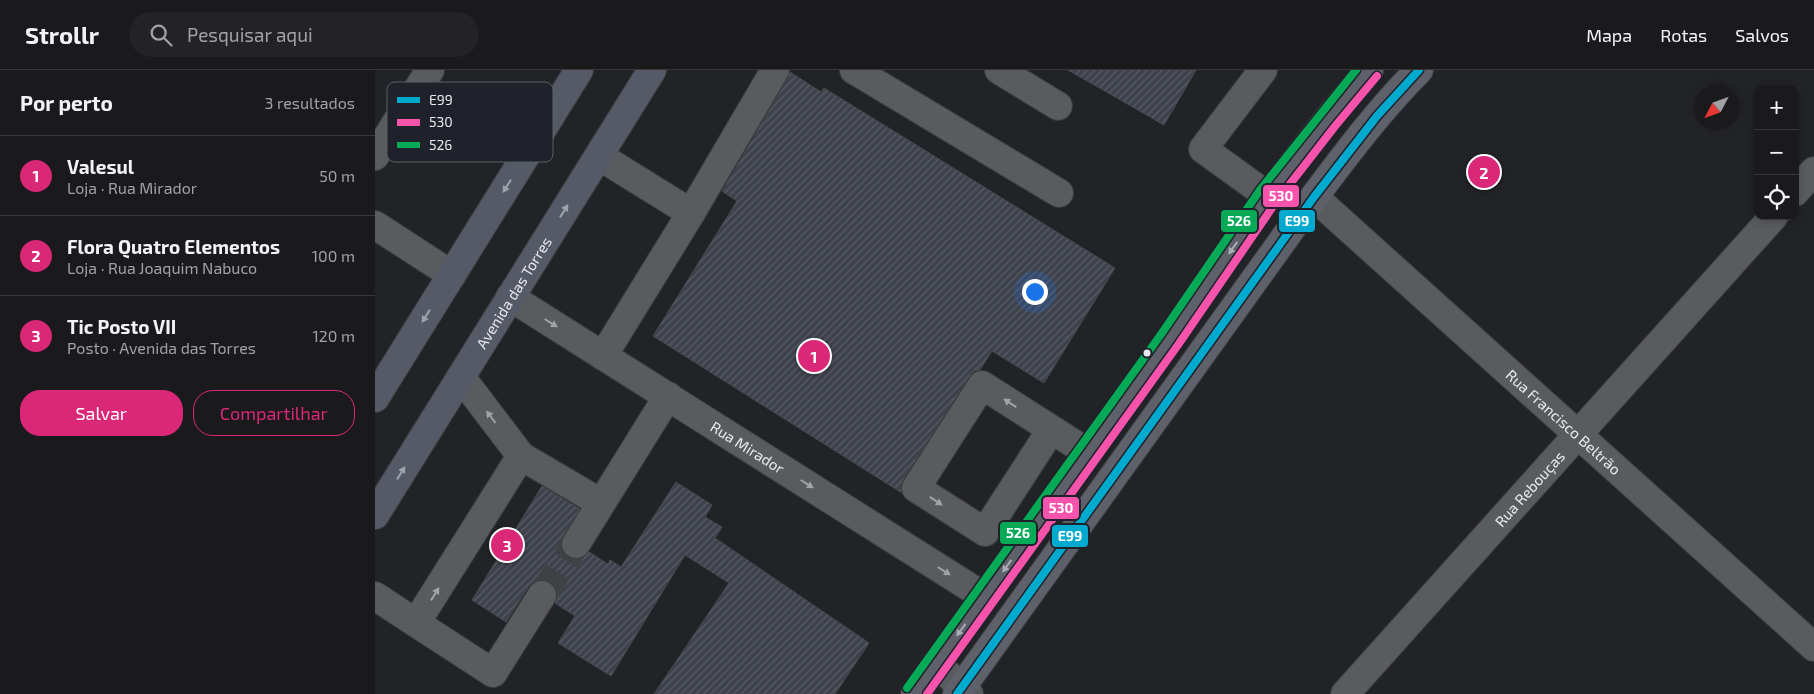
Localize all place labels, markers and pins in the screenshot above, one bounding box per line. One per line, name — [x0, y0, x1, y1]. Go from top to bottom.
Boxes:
pin: 2 — [1468, 153, 1500, 191]
pin: 1 — [798, 337, 830, 375]
unlabelled marker — [1142, 348, 1152, 358]
pin: 3 — [491, 526, 523, 564]

